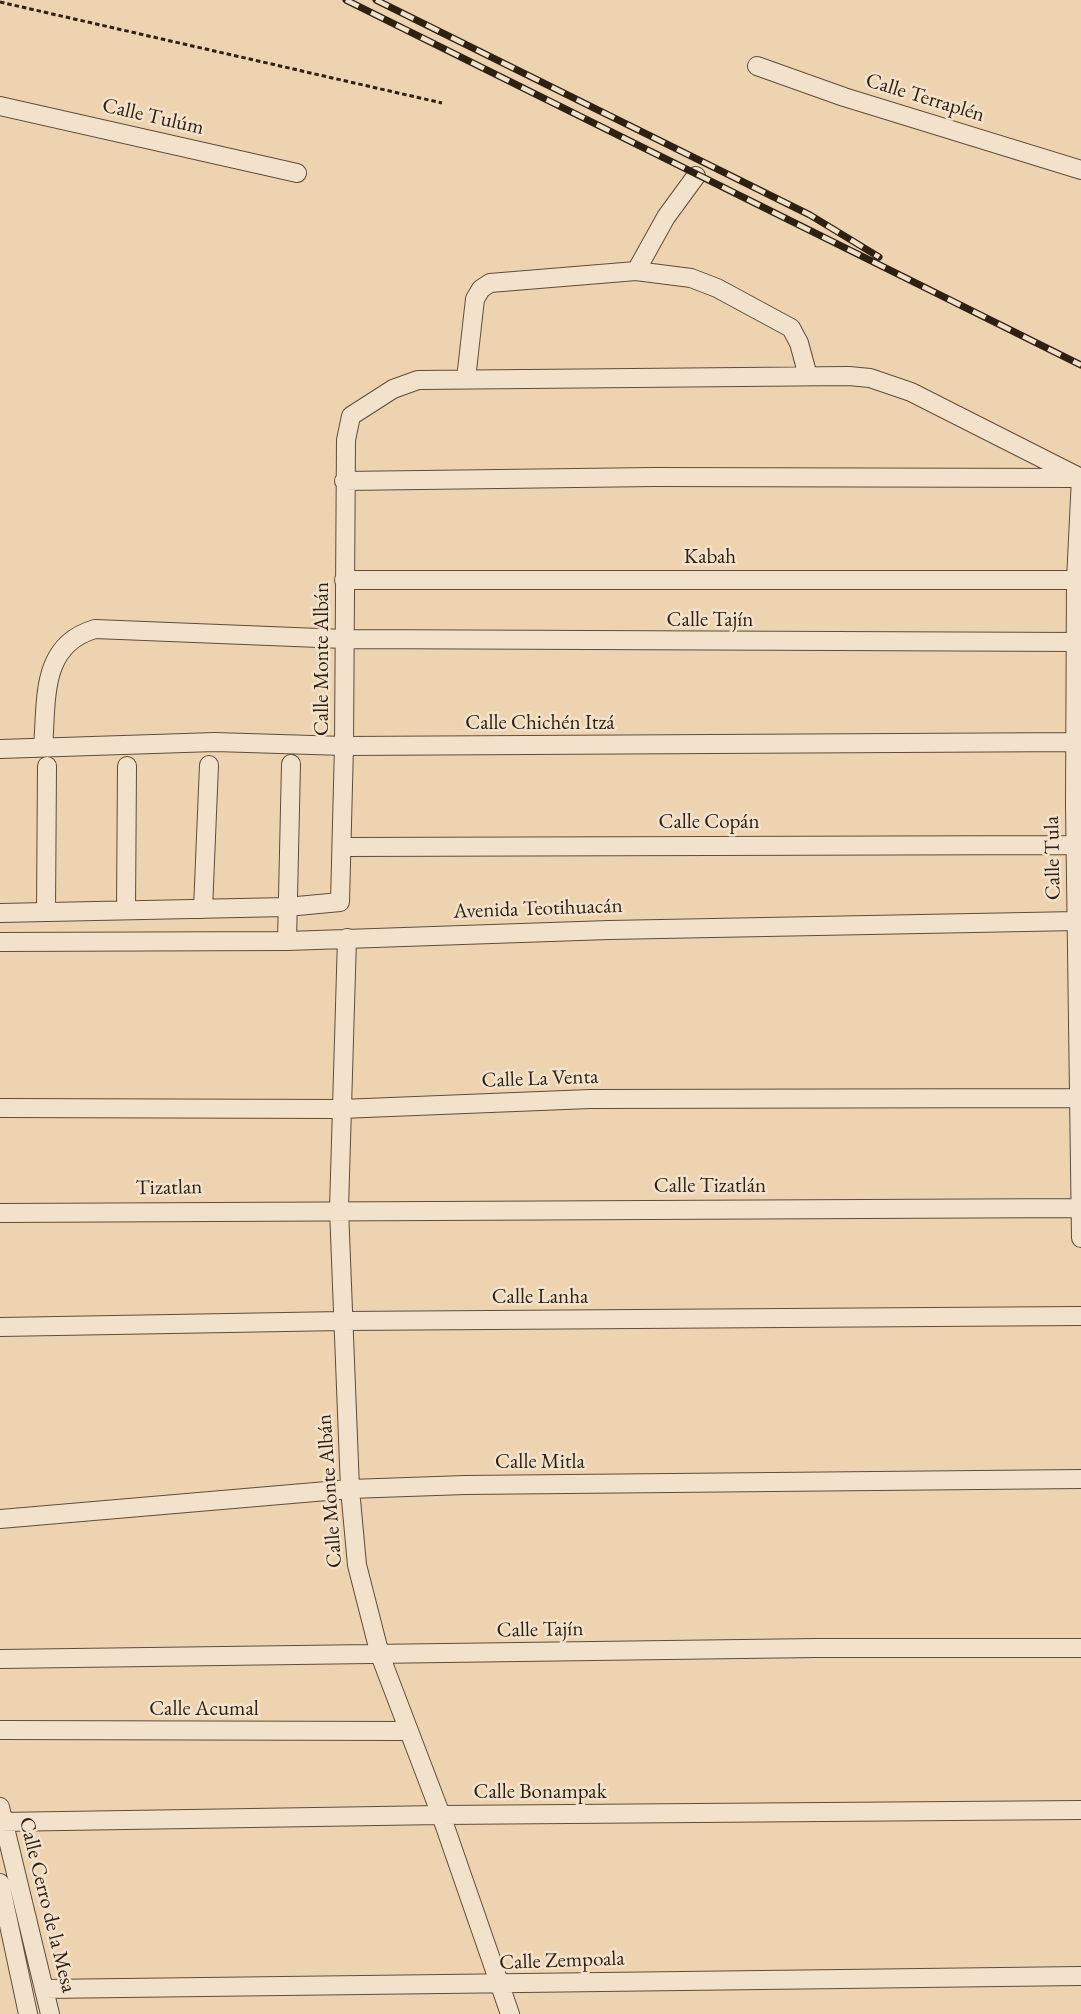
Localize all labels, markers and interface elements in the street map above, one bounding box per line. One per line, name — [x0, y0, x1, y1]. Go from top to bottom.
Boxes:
street label: Calle Terraplén — [862, 68, 988, 128]
street label: Calle Tulúm — [100, 93, 206, 141]
street label: Kabah — [684, 544, 736, 570]
street label: Calle Monte Albán — [309, 582, 335, 736]
street label: Calle Tajín — [667, 607, 753, 633]
street label: Calle Chichén Itzá — [465, 710, 615, 736]
street label: Calle Copán — [658, 809, 760, 835]
street label: Calle Tula — [1040, 816, 1066, 900]
street label: Avenida Teotihuacán — [453, 893, 623, 925]
street label: Calle La Venta — [481, 1064, 599, 1094]
street label: Calle Tizatlán — [654, 1173, 766, 1199]
street label: Tizatlan — [135, 1175, 203, 1201]
street label: Calle Lanha — [492, 1284, 588, 1310]
street label: Calle Monte Albán — [312, 1413, 348, 1569]
street label: Calle Mitla — [495, 1449, 585, 1475]
street label: Calle Tajín — [496, 1617, 584, 1643]
street label: Calle Acumal — [149, 1696, 259, 1722]
street label: Calle Bonampak — [474, 1779, 606, 1805]
street label: Calle Cerro de la Mesa — [13, 1815, 81, 1995]
street label: Calle Zempoala — [499, 1946, 625, 1976]

